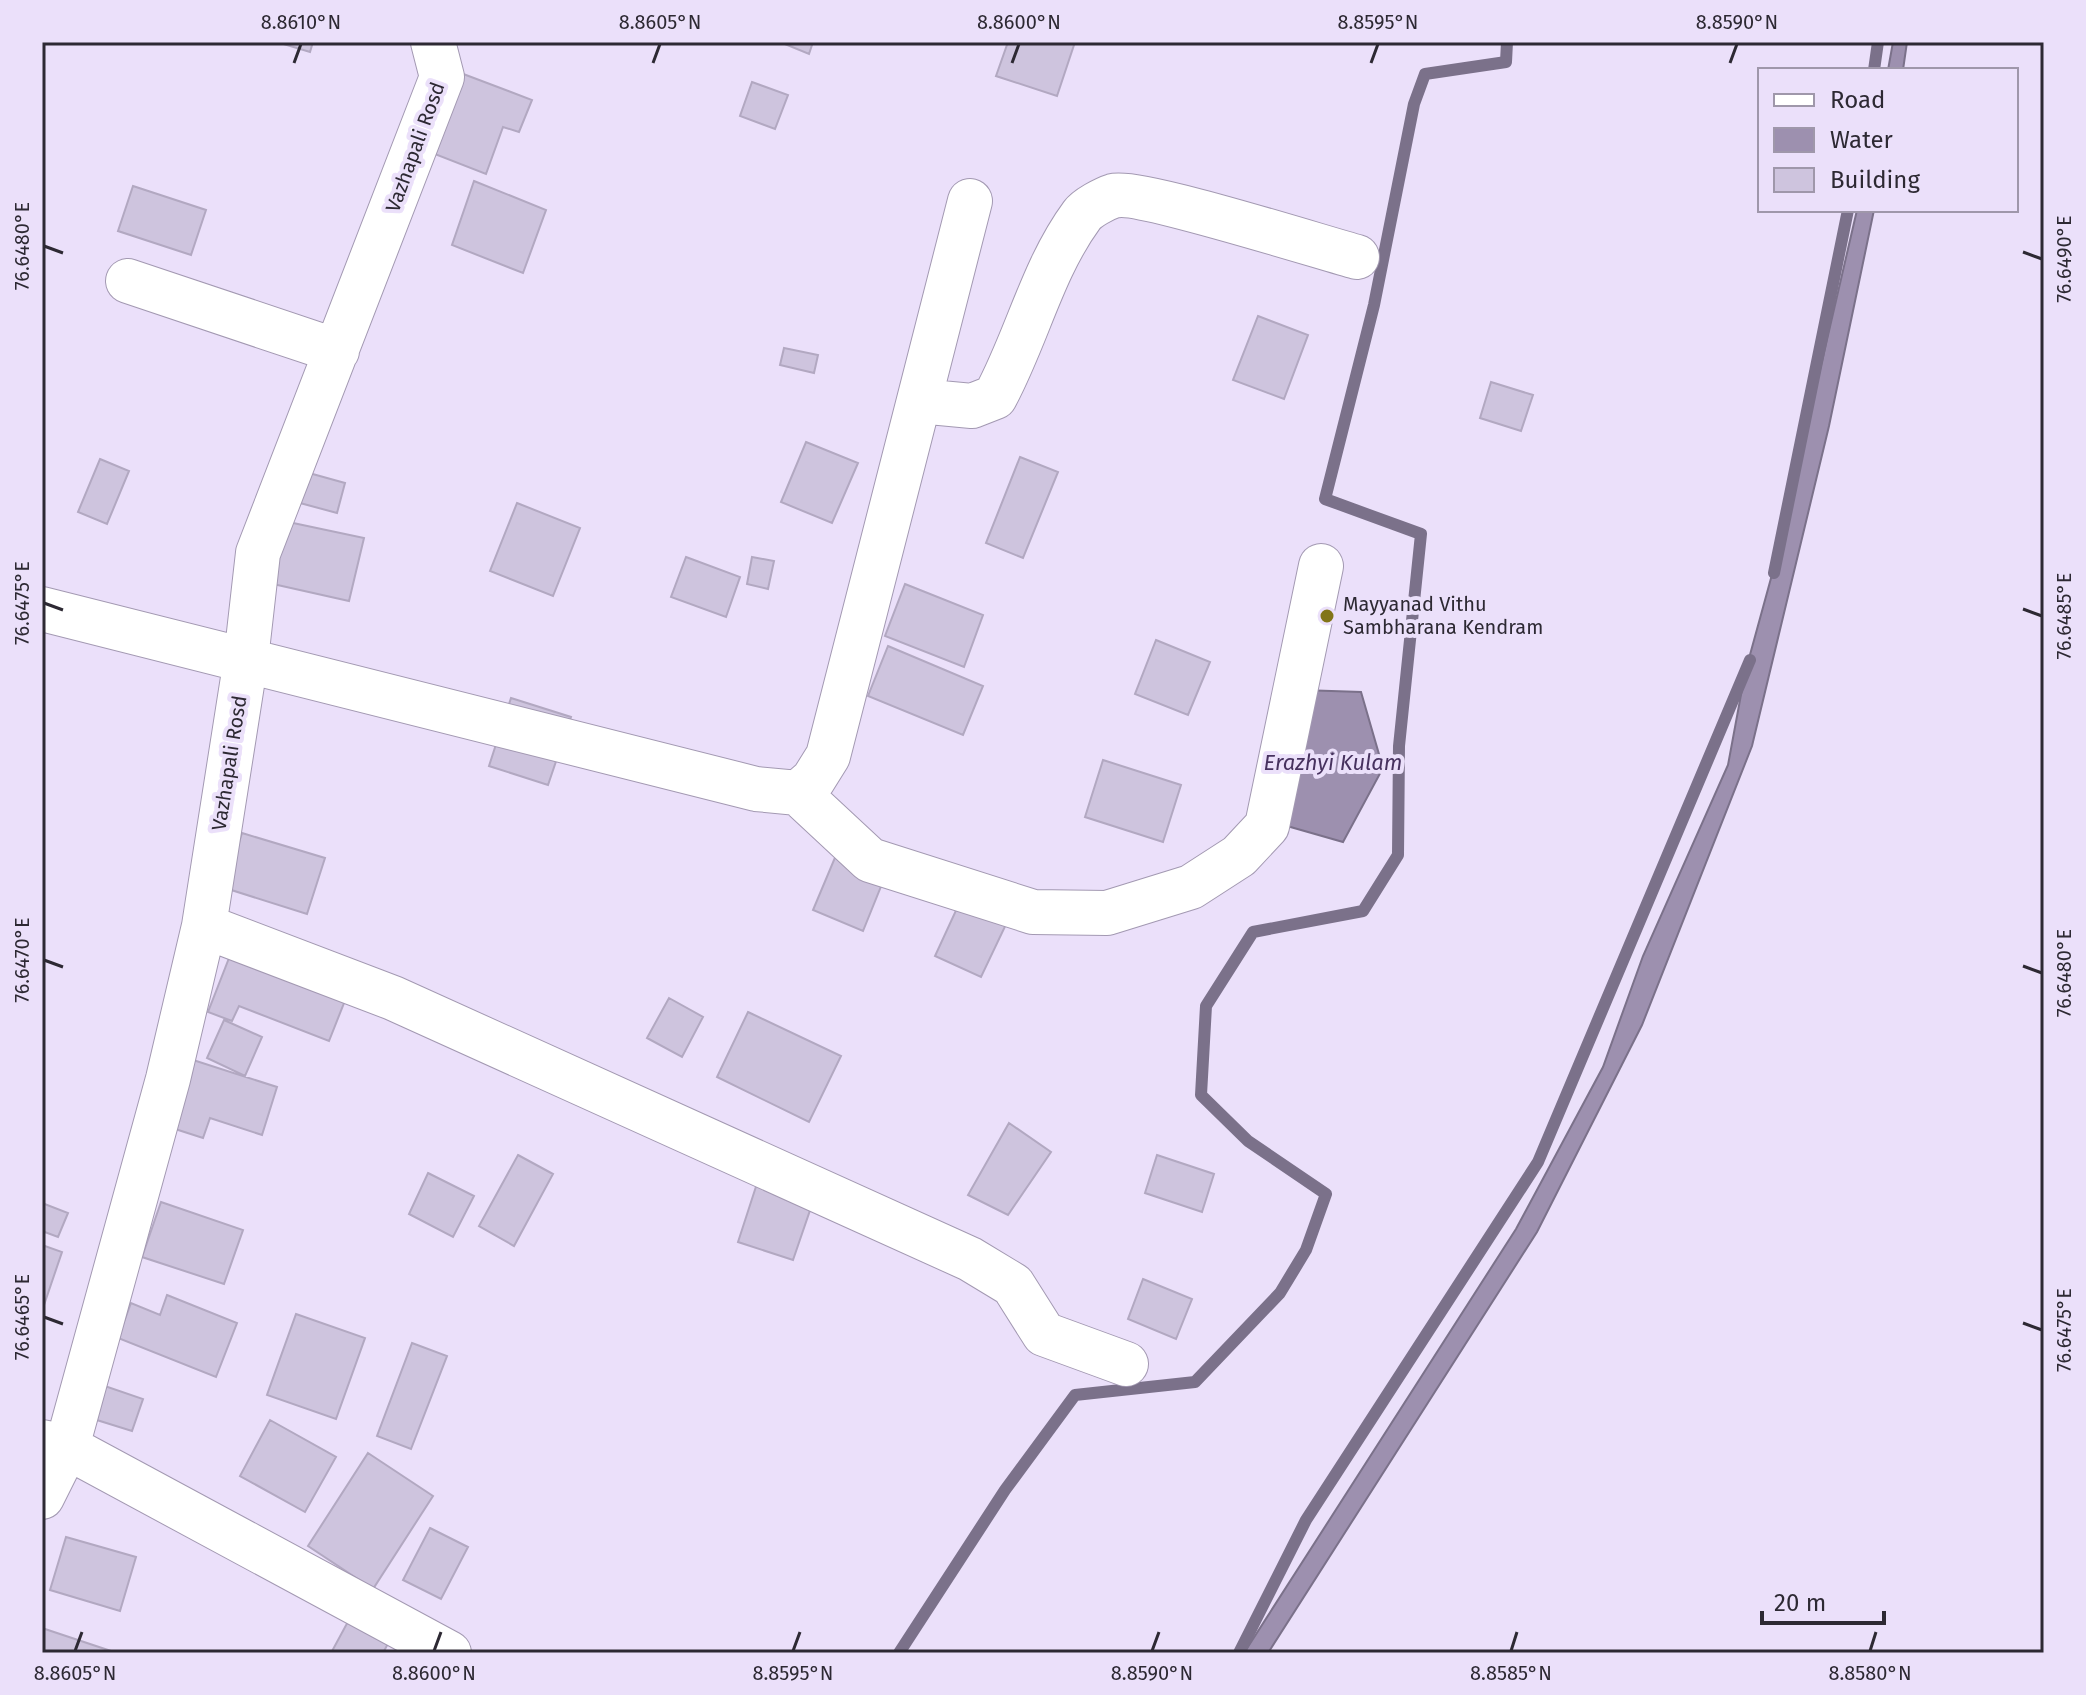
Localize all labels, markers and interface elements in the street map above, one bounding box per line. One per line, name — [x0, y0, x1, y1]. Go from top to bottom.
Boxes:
text: 8.8610°N — [261, 10, 341, 34]
text: 8.8605°N — [619, 10, 701, 34]
text: 8.8600°N — [977, 10, 1061, 34]
text: 8.8595°N — [1338, 10, 1419, 34]
text: 8.8590°N — [1696, 10, 1778, 34]
legend — [1758, 68, 2018, 212]
street label: Vazhapali Rosd — [380, 79, 450, 215]
text: Road — [1830, 86, 1885, 114]
text: Water — [1830, 126, 1894, 154]
text: Building — [1830, 166, 1920, 194]
text: 76.6480°E — [10, 202, 34, 290]
text: 76.6490°E — [2052, 215, 2076, 303]
text: 76.6475°E — [10, 561, 34, 645]
text: 76.6485°E — [2052, 573, 2076, 659]
place label: Mayyanad Vithu Sambharana Kendram — [1343, 592, 1543, 639]
marker: Mayyanad Vithu Sambharana Kendram — [1318, 607, 1336, 625]
street label: Vazhapali Rosd — [206, 694, 252, 832]
water label: Erazhyi Kulam — [1264, 749, 1403, 776]
text: 76.6470°E — [10, 917, 34, 1003]
text: 76.6480°E — [2052, 929, 2076, 1017]
text: 76.6465°E — [10, 1274, 34, 1360]
text: 76.6475°E — [2052, 1288, 2076, 1372]
scale bar — [1762, 1575, 1884, 1625]
text: 20 m — [1774, 1589, 1826, 1617]
text: 8.8605°N — [34, 1661, 116, 1685]
text: 8.8600°N — [392, 1661, 476, 1685]
text: 8.8595°N — [753, 1661, 834, 1685]
text: 8.8590°N — [1111, 1661, 1193, 1685]
text: 8.8585°N — [1470, 1661, 1552, 1685]
text: 8.8580°N — [1828, 1661, 1912, 1685]

